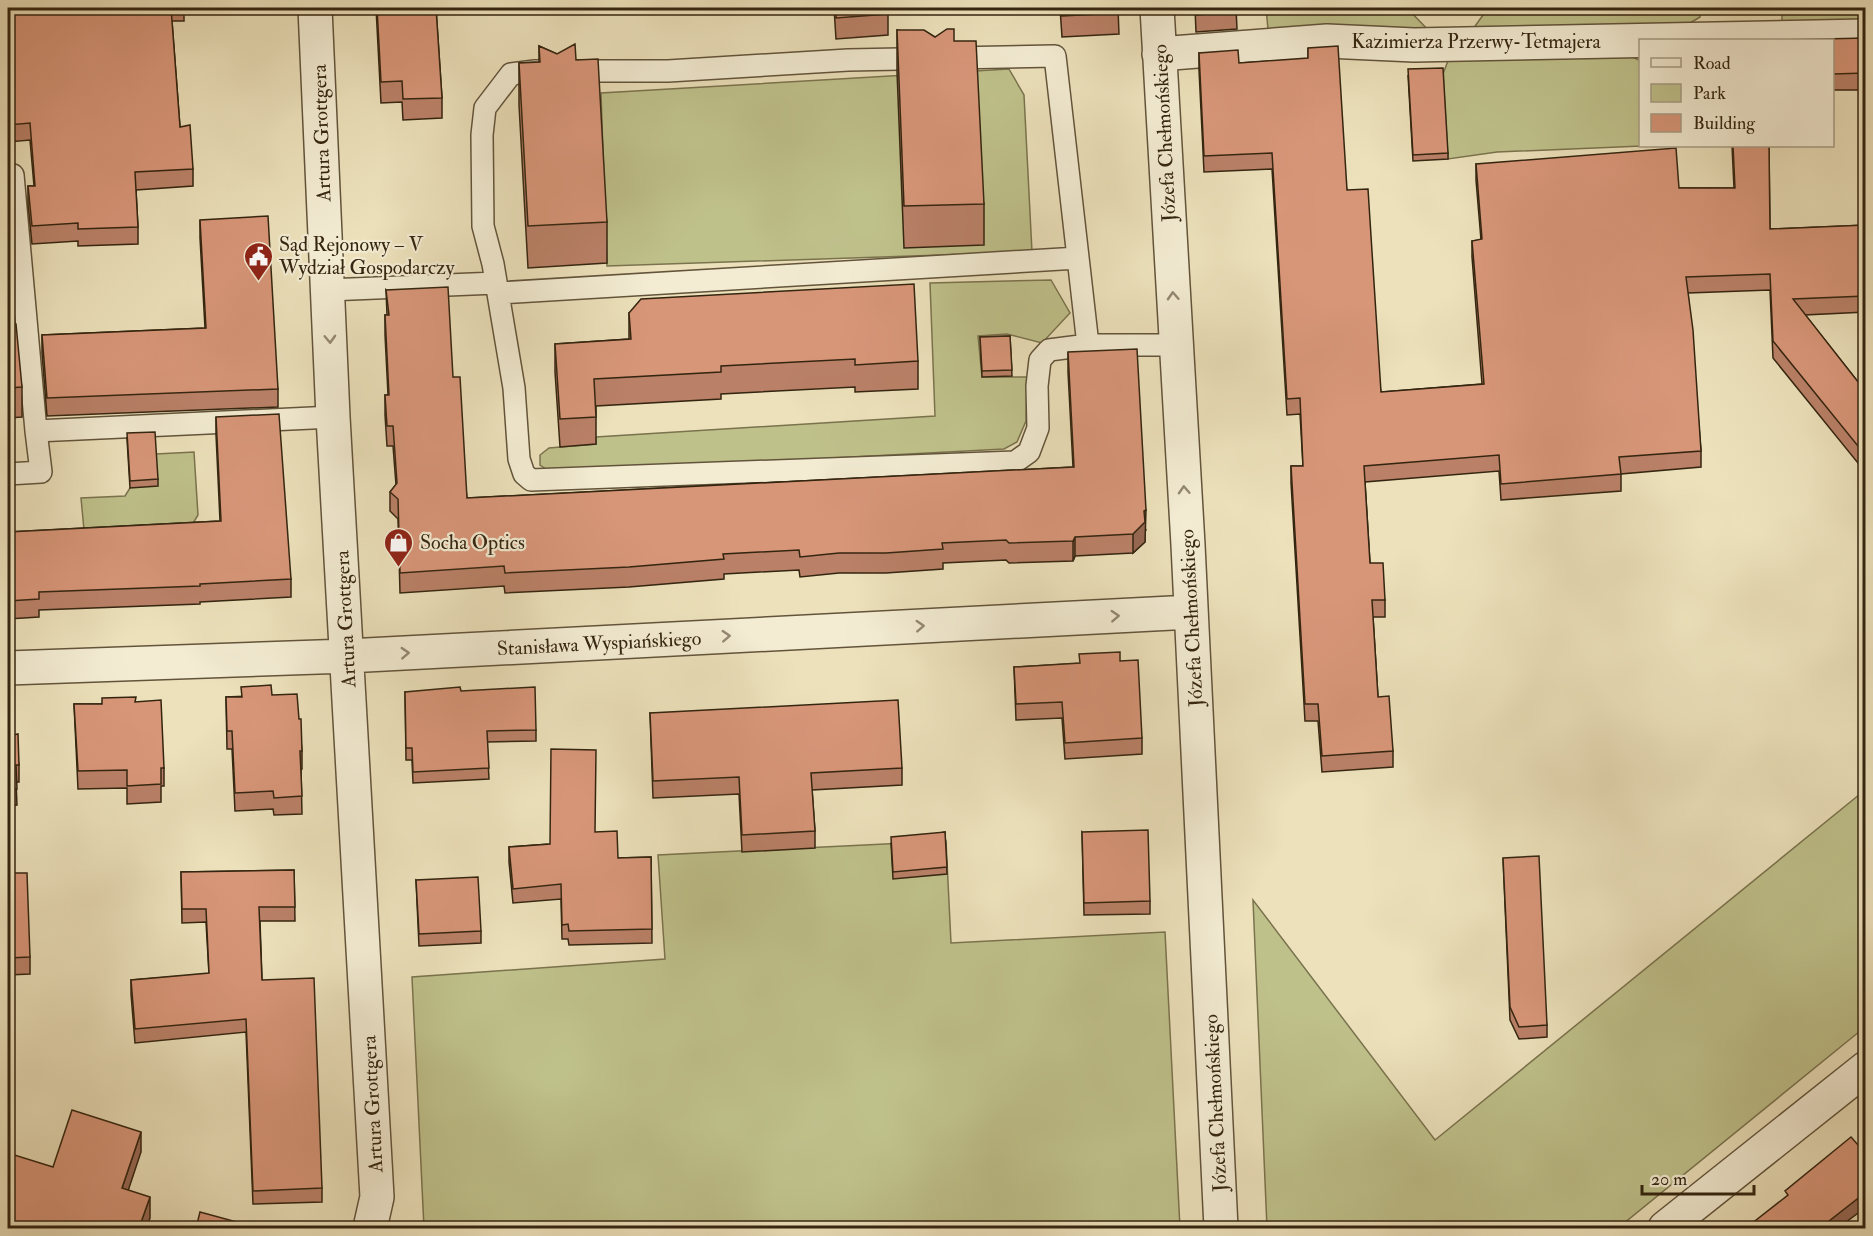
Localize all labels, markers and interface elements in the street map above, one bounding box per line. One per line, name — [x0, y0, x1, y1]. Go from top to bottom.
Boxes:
street label: Kazimierza Przerwy-Tetmajera — [1351, 29, 1602, 54]
legend — [1639, 39, 1834, 147]
street label: Józefa Chełmońskiego — [1147, 44, 1182, 223]
text: Road — [1693, 52, 1731, 75]
street label: Artura Grottgera — [307, 63, 336, 203]
text: Park — [1693, 82, 1726, 105]
text: Building — [1693, 112, 1756, 135]
place label: Sąd Rejonowy – V Wydział Gospodarczy — [278, 232, 456, 281]
public building icon: Sąd Rejonowy – V Wydział Gospodarczy — [242, 240, 274, 282]
one-way arrow — [1167, 291, 1180, 300]
one-way arrow — [323, 334, 336, 343]
one-way arrow — [1178, 486, 1191, 495]
shop icon: Socha Optics — [383, 526, 415, 568]
street label: Józefa Chełmońskiego — [1174, 529, 1209, 708]
place label: Socha Optics — [420, 530, 525, 556]
street label: Artura Grottgera — [329, 549, 362, 689]
one-way arrow — [1111, 609, 1120, 622]
one-way arrow — [916, 619, 925, 632]
street label: Stanisława Wyspiańskiego — [496, 626, 702, 662]
one-way arrow — [721, 630, 730, 643]
one-way arrow — [401, 647, 410, 660]
street label: Józefa Chełmońskiego — [1198, 1014, 1233, 1193]
street label: Artura Grottgera — [356, 1034, 389, 1174]
scale bar — [1642, 1158, 1754, 1196]
text: 20 m — [1651, 1168, 1687, 1191]

